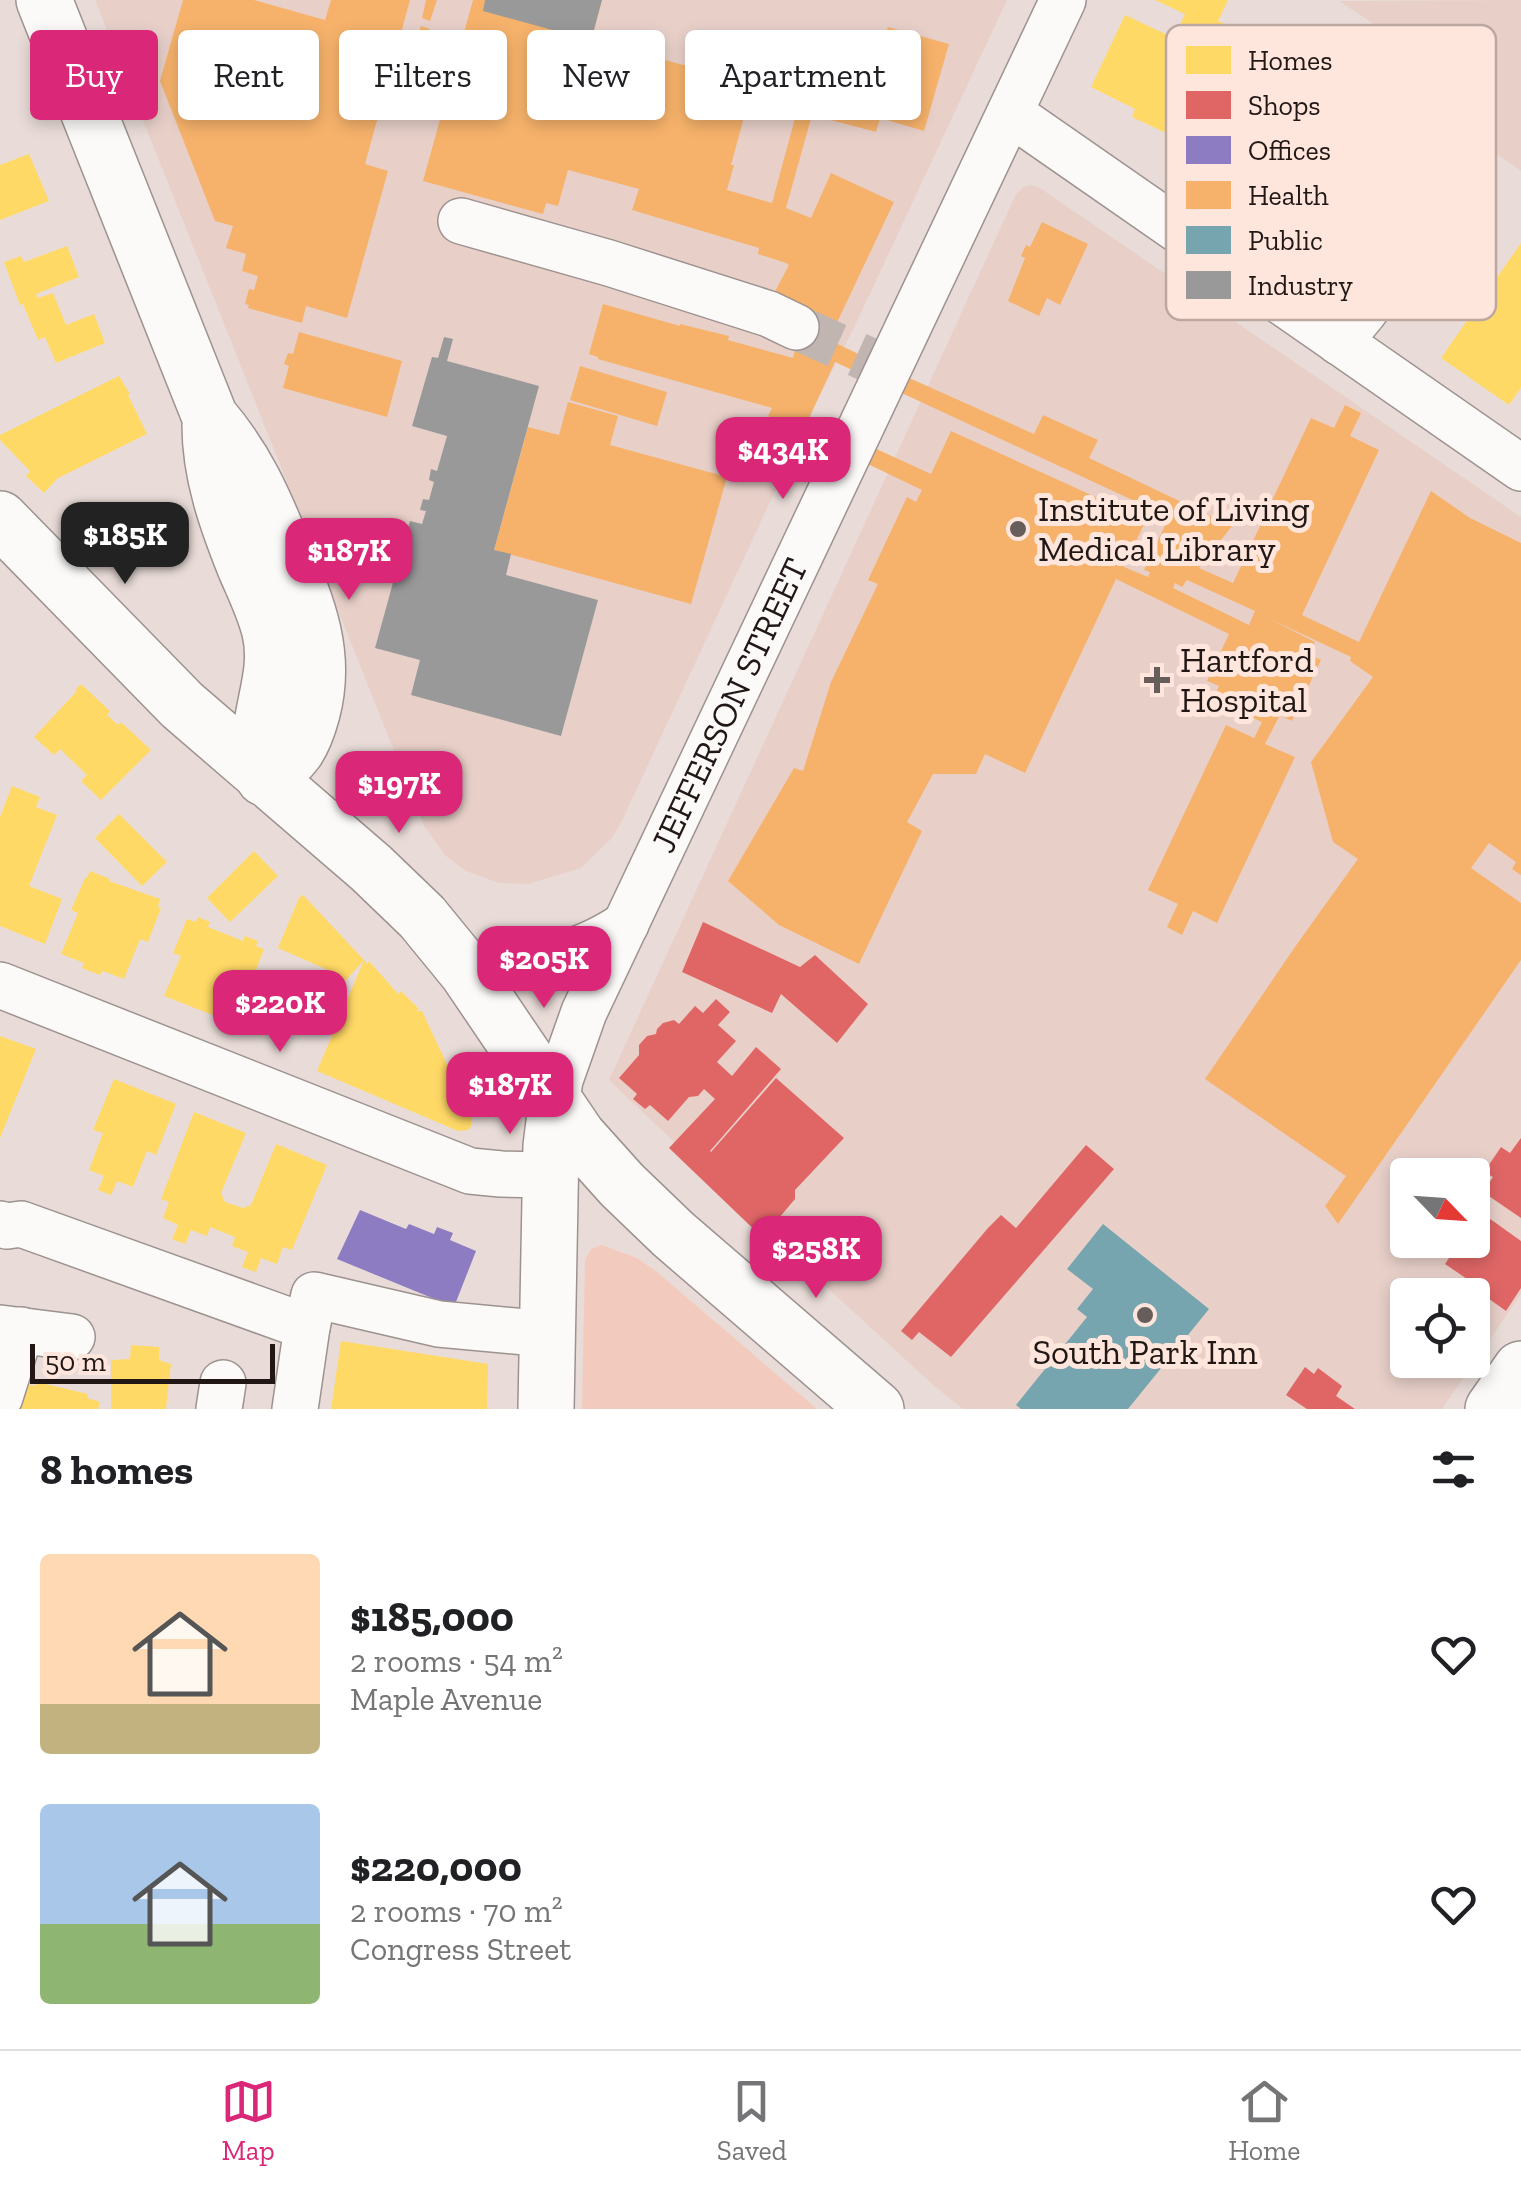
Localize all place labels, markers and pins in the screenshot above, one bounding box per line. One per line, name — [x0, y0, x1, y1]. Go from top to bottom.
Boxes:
pin: $434K — [713, 417, 853, 502]
place label: Institute of Living Medical Library — [1038, 488, 1310, 570]
pin: $185K — [55, 502, 195, 587]
pin: $187K — [279, 518, 419, 603]
marker: Institute of Living Medical Library — [1007, 518, 1029, 540]
place label: Hartford Hospital — [1180, 639, 1313, 721]
marker: Hartford Hospital — [1144, 667, 1170, 693]
pin: $197K — [329, 751, 469, 836]
pin: $205K — [474, 926, 614, 1011]
pin: $220K — [210, 970, 350, 1055]
pin: $187K — [440, 1052, 580, 1137]
pin: $258K — [746, 1216, 886, 1301]
marker: South Park Inn — [1134, 1304, 1156, 1326]
place label: South Park Inn — [1032, 1331, 1258, 1373]

